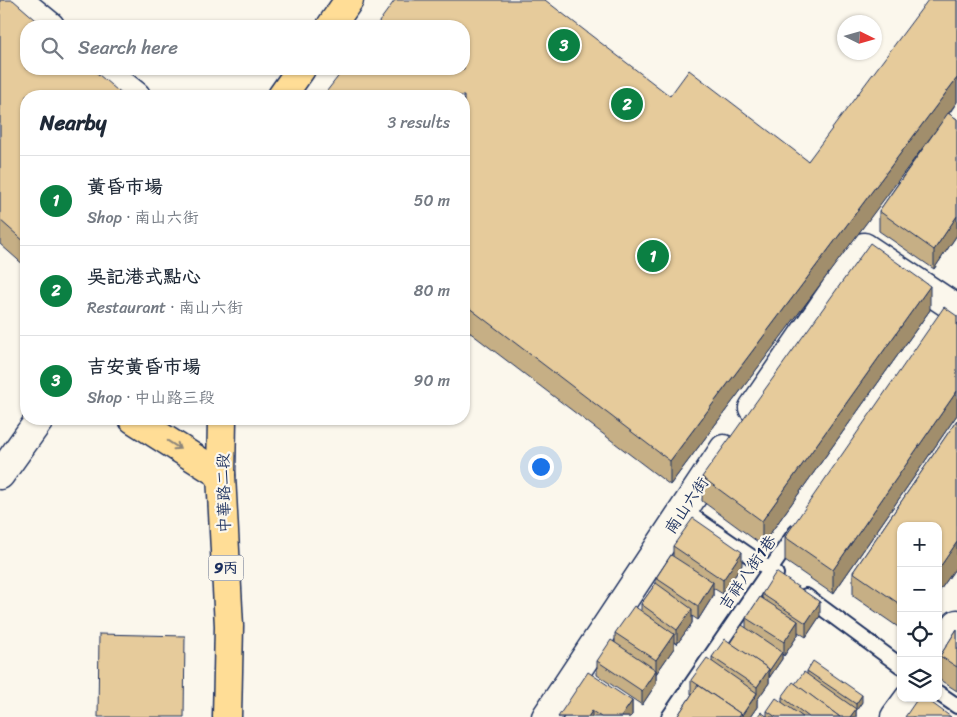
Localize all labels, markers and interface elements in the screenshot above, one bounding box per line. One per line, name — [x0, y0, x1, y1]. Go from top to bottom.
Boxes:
north arrow — [837, 15, 882, 60]
search box — [20, 20, 470, 75]
pin: 3 — [548, 26, 580, 64]
text: Search here — [78, 31, 178, 64]
icon: search — [38, 34, 66, 62]
pin: 2 — [611, 85, 643, 123]
text: Nearby — [40, 104, 106, 142]
text: 3 results — [387, 108, 450, 137]
text: 黃昏市場 — [87, 170, 163, 203]
text: 1 — [53, 186, 59, 215]
text: 50 m — [414, 186, 450, 215]
text: Shop · 南山六街 — [87, 203, 199, 232]
pin: 1 — [637, 237, 669, 275]
text: 吳記港式點心 — [87, 260, 201, 293]
text: 2 — [51, 276, 61, 305]
text: 80 m — [414, 276, 450, 305]
text: Restaurant · 南山六街 — [87, 293, 243, 322]
text: 吉安黃昏市場 — [87, 350, 201, 383]
text: 3 — [52, 366, 60, 395]
text: 90 m — [414, 366, 450, 395]
text: Shop · 中山路三段 — [87, 383, 215, 412]
one-way arrow — [167, 440, 181, 450]
street label: 中華路二段 — [208, 453, 239, 533]
your location — [528, 454, 554, 480]
street label: 南山六街 — [656, 471, 716, 540]
map controls — [897, 522, 942, 702]
button: + — [897, 522, 942, 567]
street label: 吉祥八街1巷 — [711, 528, 784, 616]
road number: 9丙 — [208, 556, 244, 580]
button: − — [897, 567, 942, 612]
button: locate — [897, 612, 942, 657]
button: layers — [897, 657, 942, 702]

